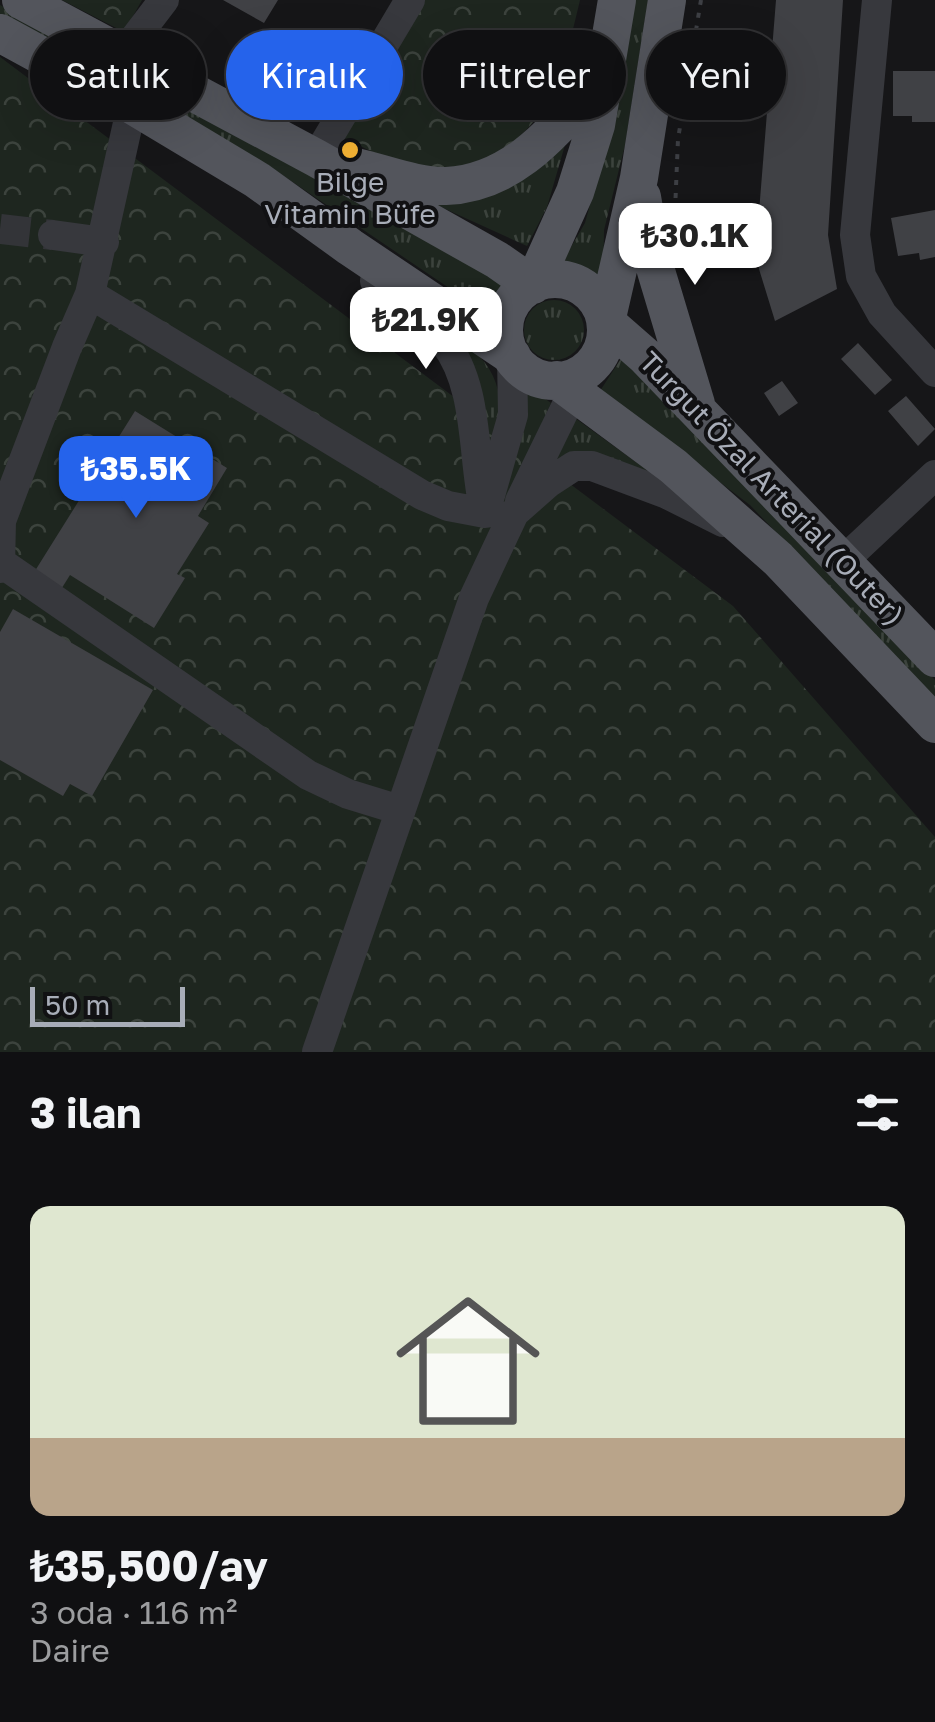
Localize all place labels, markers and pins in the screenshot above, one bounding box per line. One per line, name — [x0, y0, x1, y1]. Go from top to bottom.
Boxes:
marker: Bilge Vitamin Büfe — [339, 139, 361, 161]
place label: Bilge Vitamin Büfe — [264, 165, 436, 230]
pin: ₺30.1K — [614, 203, 776, 288]
pin: ₺21.9K — [345, 287, 507, 372]
pin: ₺35.5K — [55, 436, 217, 521]

